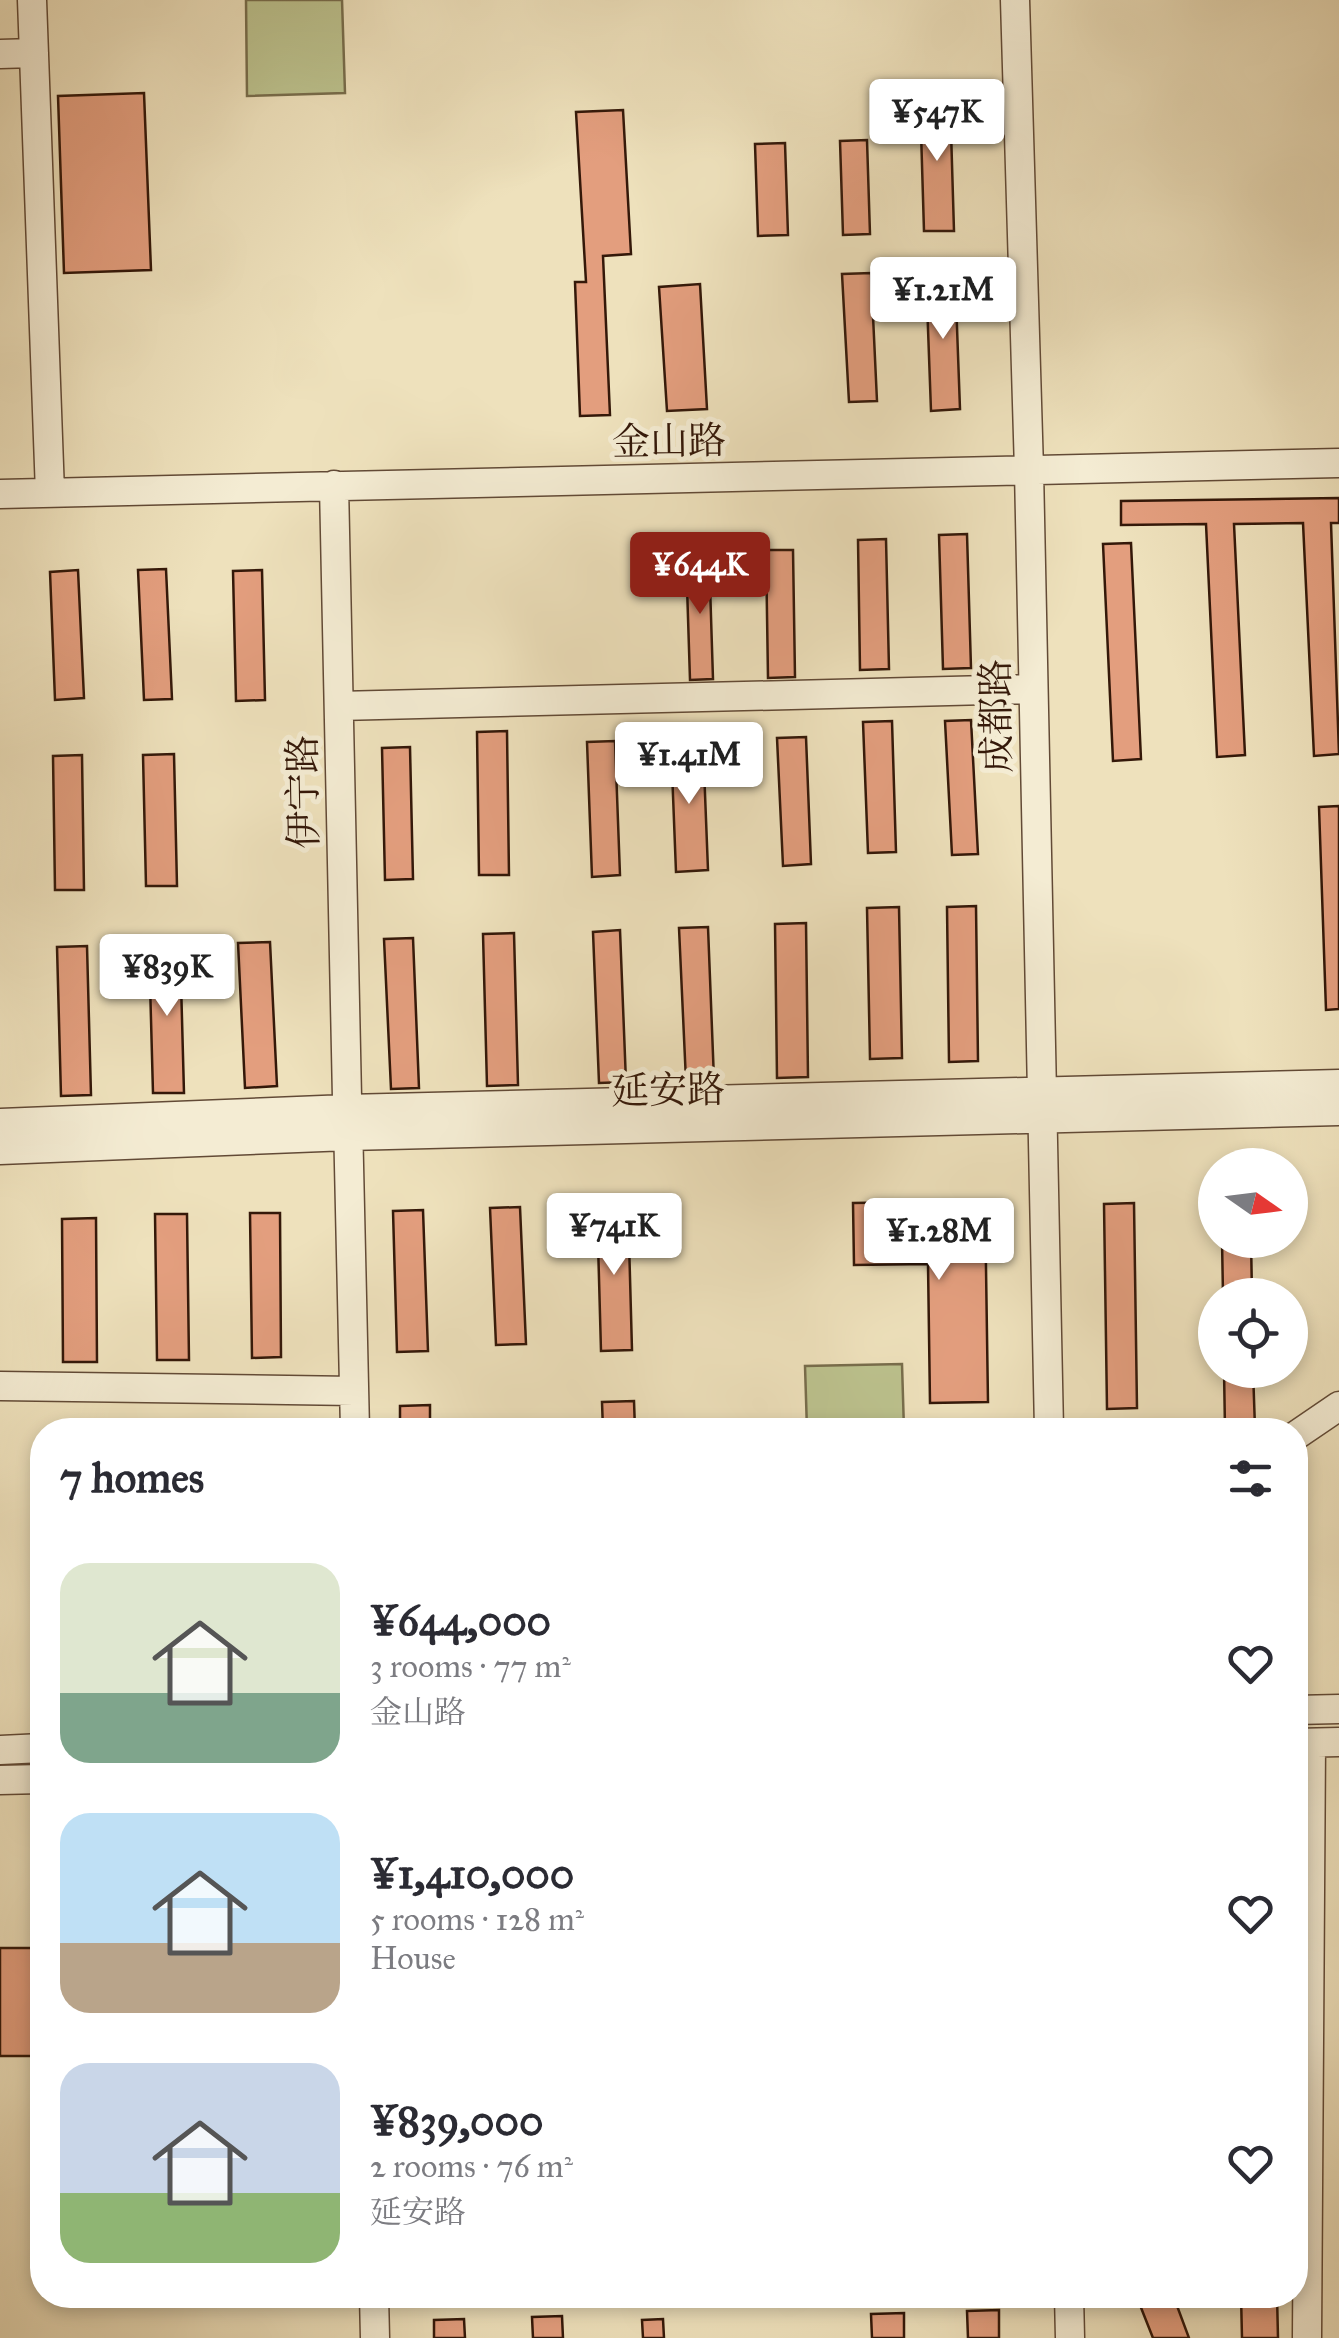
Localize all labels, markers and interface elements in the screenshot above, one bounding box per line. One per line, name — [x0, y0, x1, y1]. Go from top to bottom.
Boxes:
pin: ¥547K — [867, 79, 1007, 164]
text: ¥547K — [891, 92, 983, 131]
pin: ¥1.21M — [862, 257, 1024, 342]
text: ¥1.21M — [892, 270, 994, 309]
street label: 金山路 — [612, 417, 726, 465]
pin: ¥644K — [630, 532, 770, 617]
text: ¥644K — [652, 545, 748, 584]
street label: 成都路 — [972, 659, 1020, 773]
pin: ¥1.41M — [608, 722, 770, 807]
street label: 伊宁路 — [279, 735, 327, 849]
text: ¥1.41M — [637, 735, 741, 774]
pin: ¥839K — [97, 934, 237, 1019]
text: ¥839K — [122, 947, 212, 986]
street label: 延安路 — [611, 1066, 725, 1114]
north arrow — [1198, 1148, 1308, 1258]
map controls — [1198, 1148, 1308, 1388]
pin: ¥741K — [544, 1193, 684, 1278]
pin: ¥1.28M — [858, 1198, 1020, 1283]
text: ¥741K — [569, 1206, 659, 1245]
text: ¥1.28M — [886, 1211, 992, 1250]
button: locate — [1198, 1278, 1308, 1388]
icon: filters — [1223, 1451, 1278, 1506]
text: 7 homes — [60, 1452, 204, 1504]
text: ¥644,000 — [370, 1595, 551, 1647]
icon: home — [140, 1603, 260, 1723]
icon: heart — [1223, 1636, 1278, 1691]
text: 3 rooms · 77 m² — [370, 1647, 571, 1686]
text: 金山路 — [370, 1693, 466, 1732]
text: ¥1,410,000 — [370, 1848, 574, 1900]
icon: home — [140, 1853, 260, 1973]
icon: heart — [1223, 1886, 1278, 1941]
text: 5 rooms · 128 m² — [370, 1900, 584, 1939]
text: House — [370, 1939, 456, 1978]
text: ¥839,000 — [370, 2095, 543, 2147]
icon: home — [140, 2103, 260, 2223]
icon: heart — [1223, 2136, 1278, 2191]
text: 2 rooms · 76 m² — [370, 2147, 573, 2186]
text: 延安路 — [370, 2193, 466, 2232]

